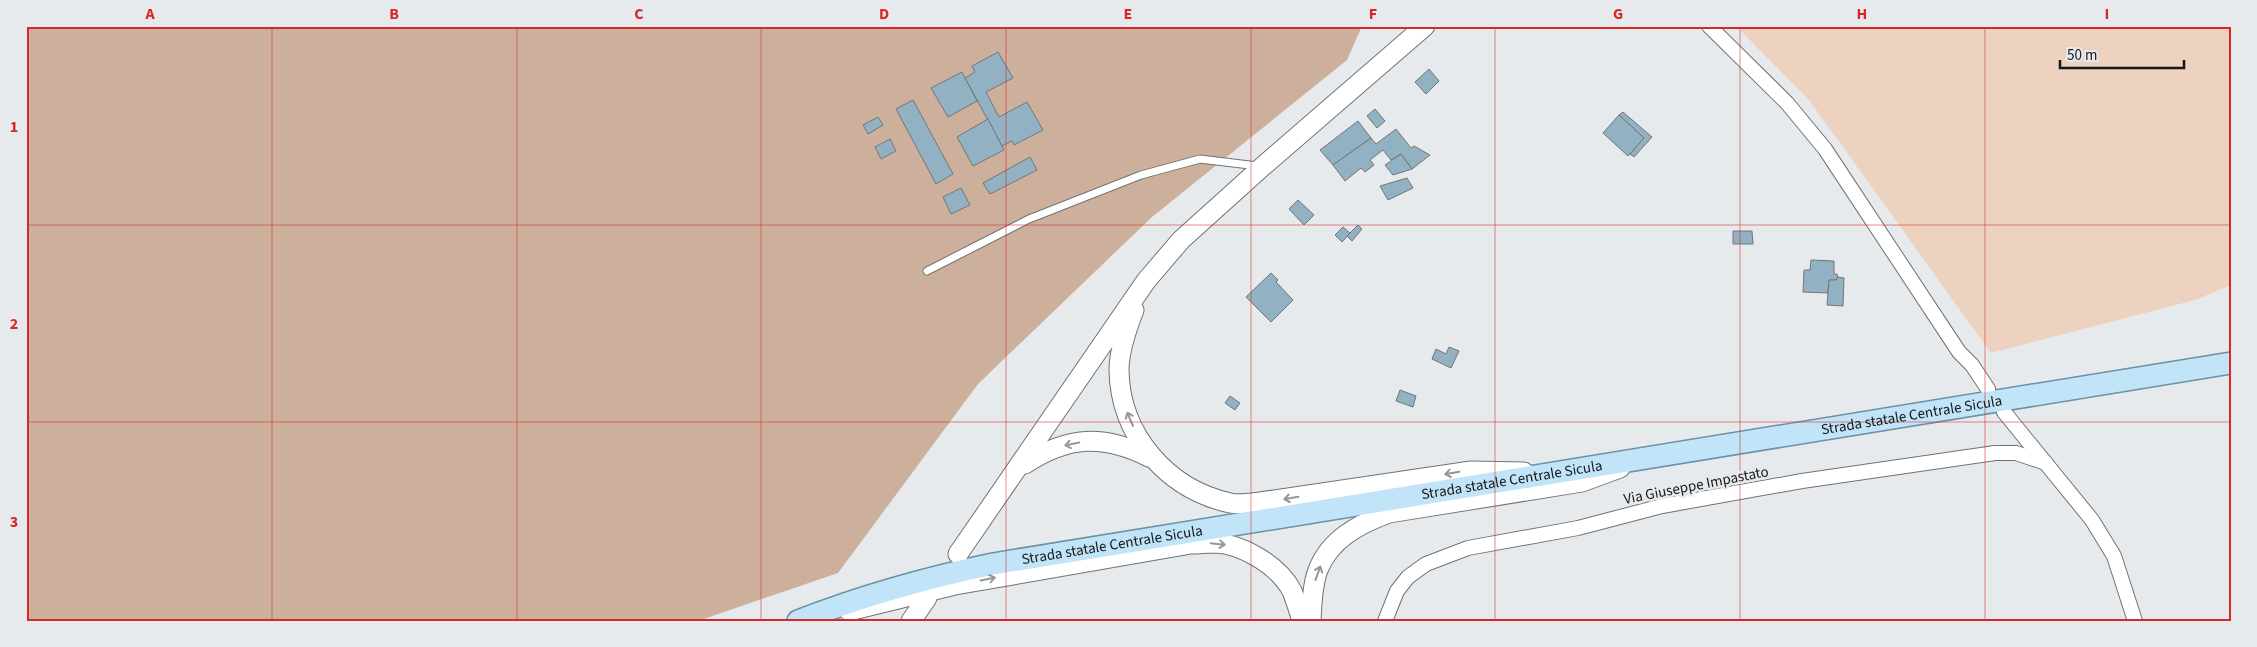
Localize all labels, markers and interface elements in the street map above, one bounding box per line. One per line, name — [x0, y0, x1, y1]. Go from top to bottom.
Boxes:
text: A — [144, 3, 155, 25]
text: B — [389, 3, 399, 25]
text: C — [634, 3, 644, 25]
text: D — [879, 3, 889, 25]
text: E — [1124, 3, 1132, 25]
text: F — [1369, 3, 1377, 25]
text: G — [1613, 3, 1623, 25]
text: H — [1857, 3, 1867, 25]
text: I — [2105, 3, 2109, 25]
scale bar — [2060, 38, 2183, 70]
text: 50 m — [2067, 45, 2097, 66]
text: 1 — [10, 116, 18, 138]
text: 2 — [10, 313, 18, 335]
street label: Strada statale Centrale Sicula — [1820, 390, 2004, 440]
one-way arrow — [1125, 412, 1134, 428]
one-way arrow — [1065, 440, 1081, 449]
street label: Strada statale Centrale Sicula — [1420, 455, 1604, 505]
street label: Via Giuseppe Impastato — [1622, 461, 1770, 510]
one-way arrow — [1444, 469, 1460, 479]
one-way arrow — [1283, 493, 1299, 503]
text: 3 — [10, 511, 18, 533]
street label: Strada statale Centrale Sicula — [1020, 520, 1204, 570]
one-way arrow — [1209, 539, 1225, 549]
one-way arrow — [1314, 566, 1323, 581]
one-way arrow — [980, 573, 996, 583]

